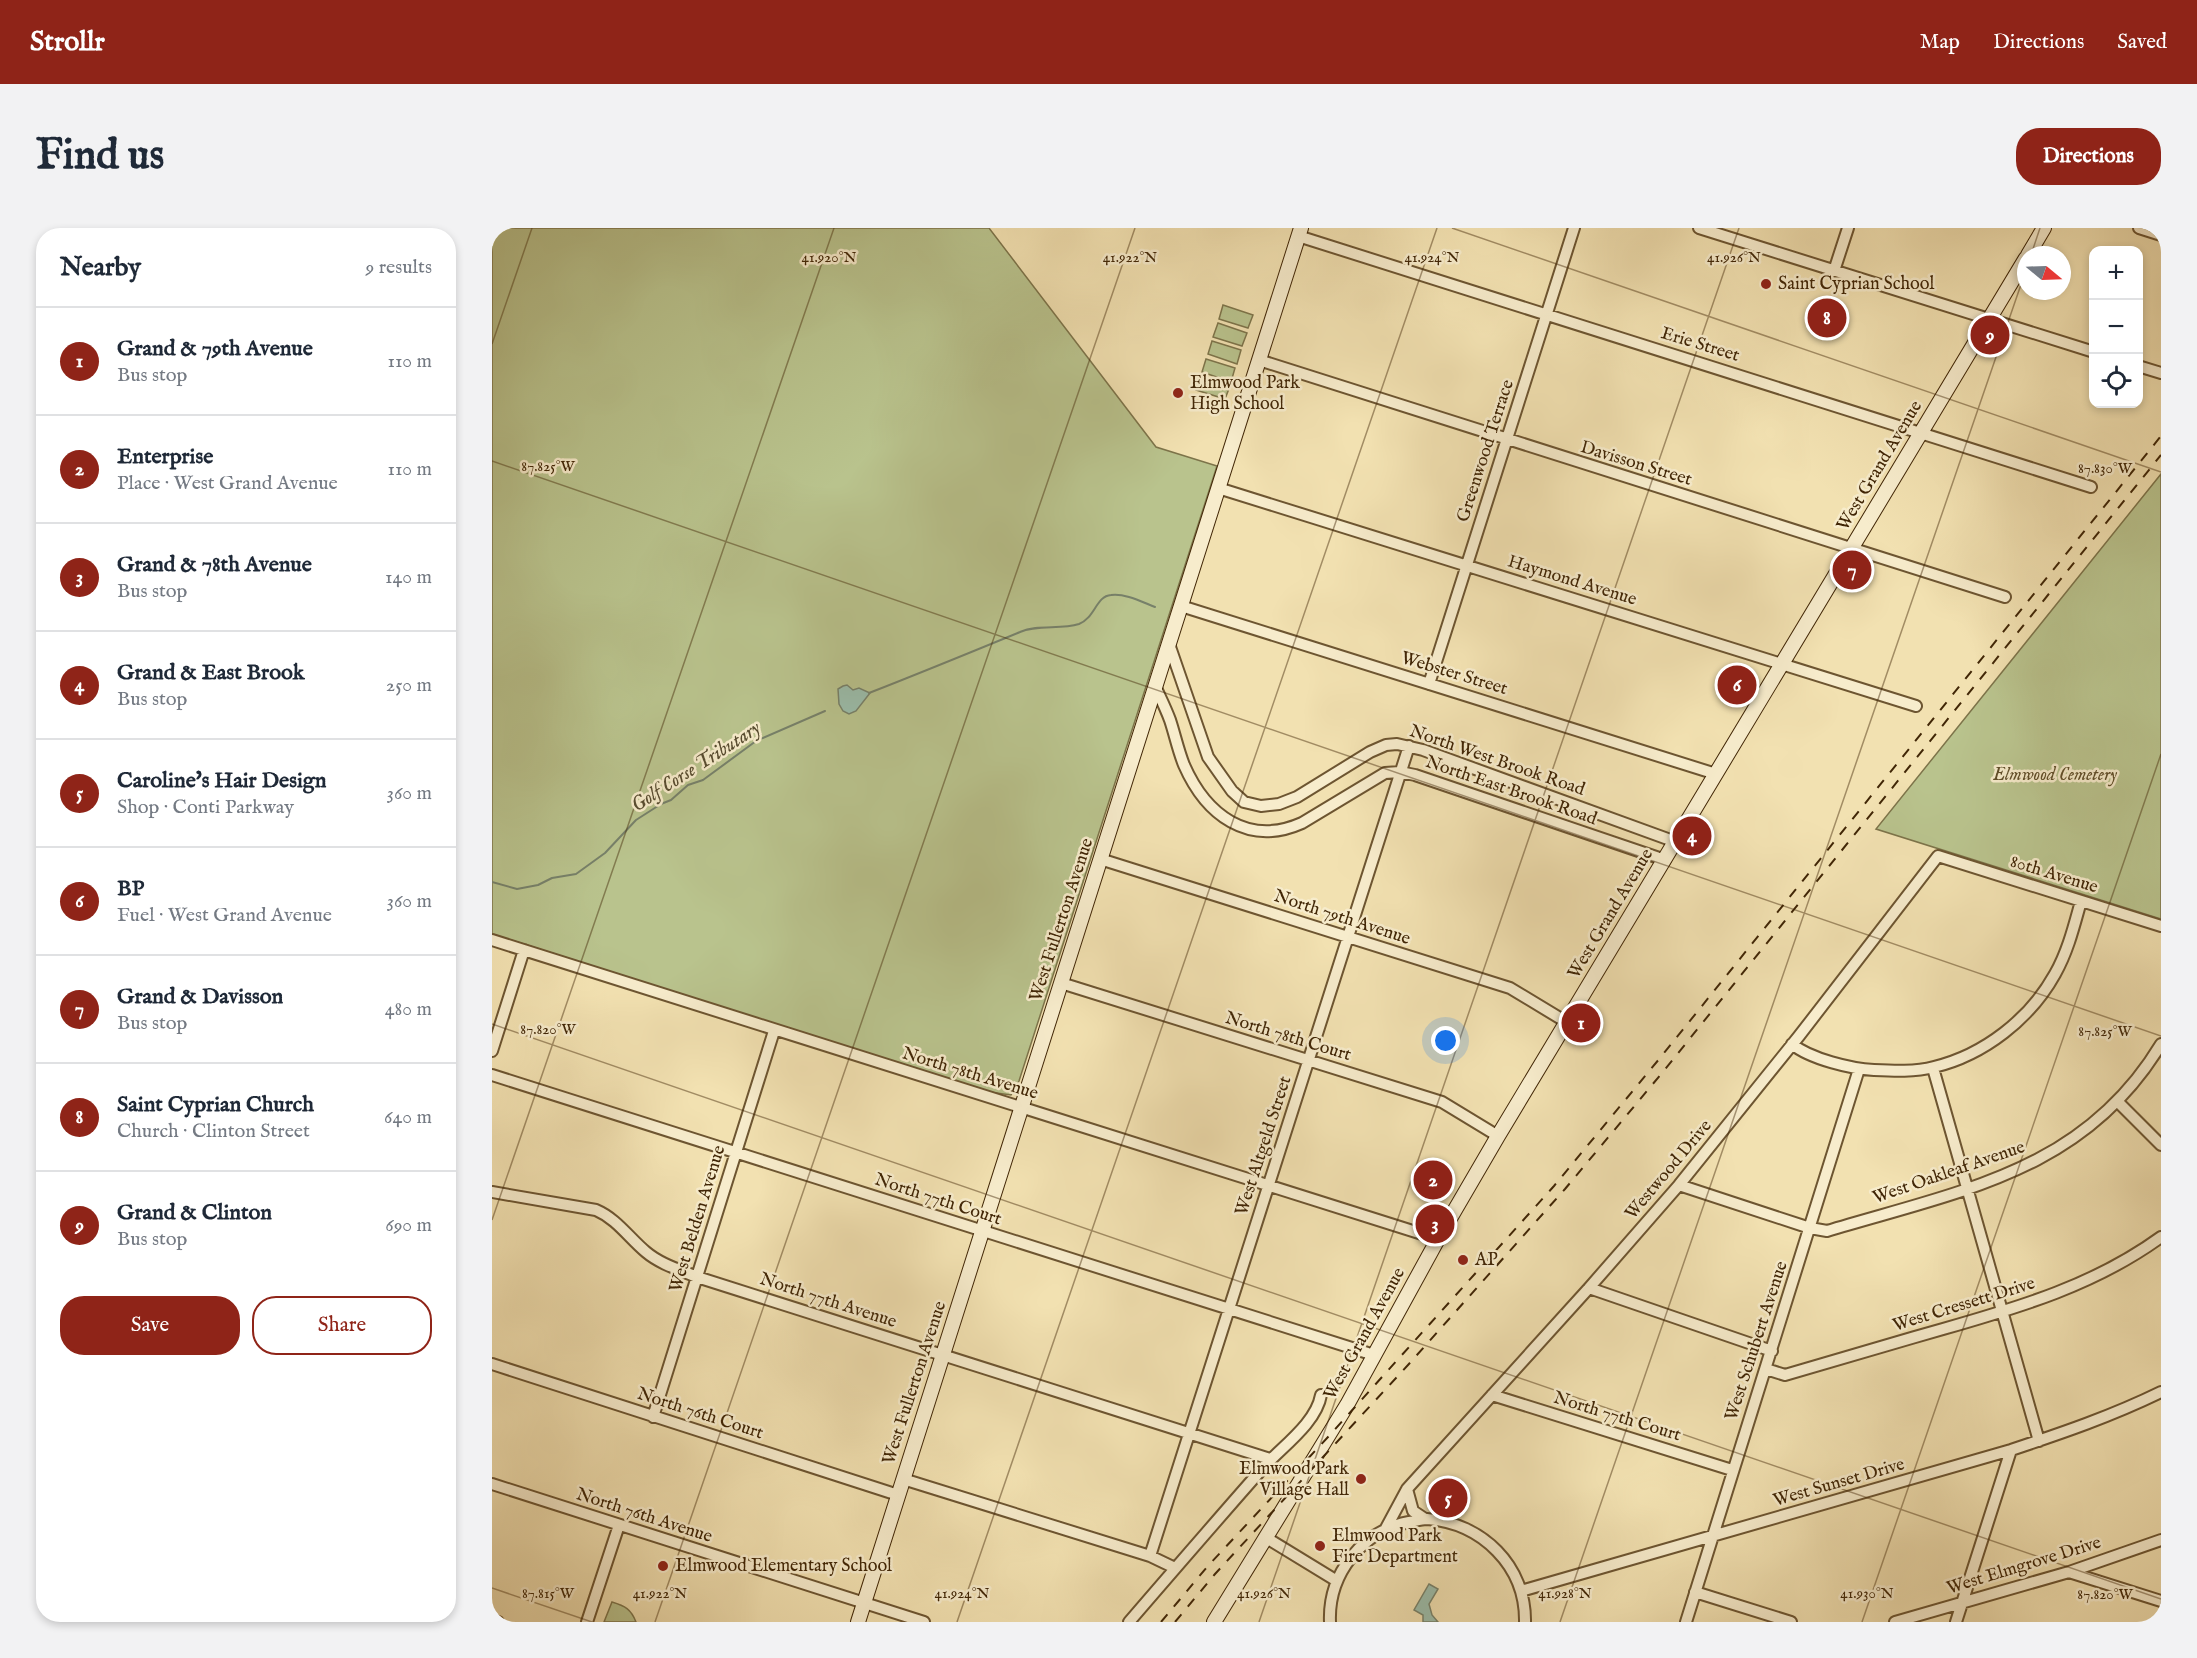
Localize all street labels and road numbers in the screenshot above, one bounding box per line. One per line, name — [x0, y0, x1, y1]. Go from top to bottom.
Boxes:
street label: Erie Street — [1658, 322, 1742, 368]
street label: Greenwood Terrace — [1452, 377, 1520, 525]
street label: West Grand Avenue — [1832, 397, 1928, 535]
street label: Davisson Street — [1577, 436, 1695, 492]
street label: Haymond Avenue — [1505, 550, 1639, 612]
street label: Webster Street — [1398, 647, 1510, 701]
street label: North West Brook Road — [1406, 720, 1588, 802]
street label: North East Brook Road — [1422, 751, 1600, 831]
street label: West Fullerton Avenue — [1025, 835, 1099, 1005]
street label: West Grand Avenue — [1563, 845, 1659, 983]
street label: 80th Avenue — [2007, 851, 2101, 899]
street label: North 79th Avenue — [1271, 885, 1413, 951]
street label: North 78th Court — [1222, 1007, 1354, 1067]
street label: North 78th Avenue — [899, 1042, 1041, 1106]
street label: West Altgeld Street — [1231, 1073, 1297, 1219]
street label: Westwood Drive — [1620, 1115, 1718, 1225]
street label: West Oakleaf Avenue — [1870, 1136, 2028, 1210]
street label: West Belden Avenue — [665, 1143, 731, 1295]
street label: North 77th Court — [872, 1169, 1004, 1231]
street label: West Schubert Avenue — [1720, 1258, 1794, 1424]
street label: West Grand Avenue — [1319, 1264, 1411, 1404]
street label: North 77th Avenue — [757, 1268, 899, 1334]
street label: West Cressett Drive — [1890, 1272, 2038, 1338]
street label: West Fullerton Avenue — [878, 1298, 952, 1468]
street label: North 76th Court — [634, 1383, 766, 1445]
street label: North 77th Court — [1550, 1387, 1684, 1447]
street label: West Sunset Drive — [1771, 1453, 1907, 1513]
street label: North 76th Avenue — [573, 1483, 715, 1549]
street label: West Elmgrove Drive — [1944, 1532, 2104, 1600]

